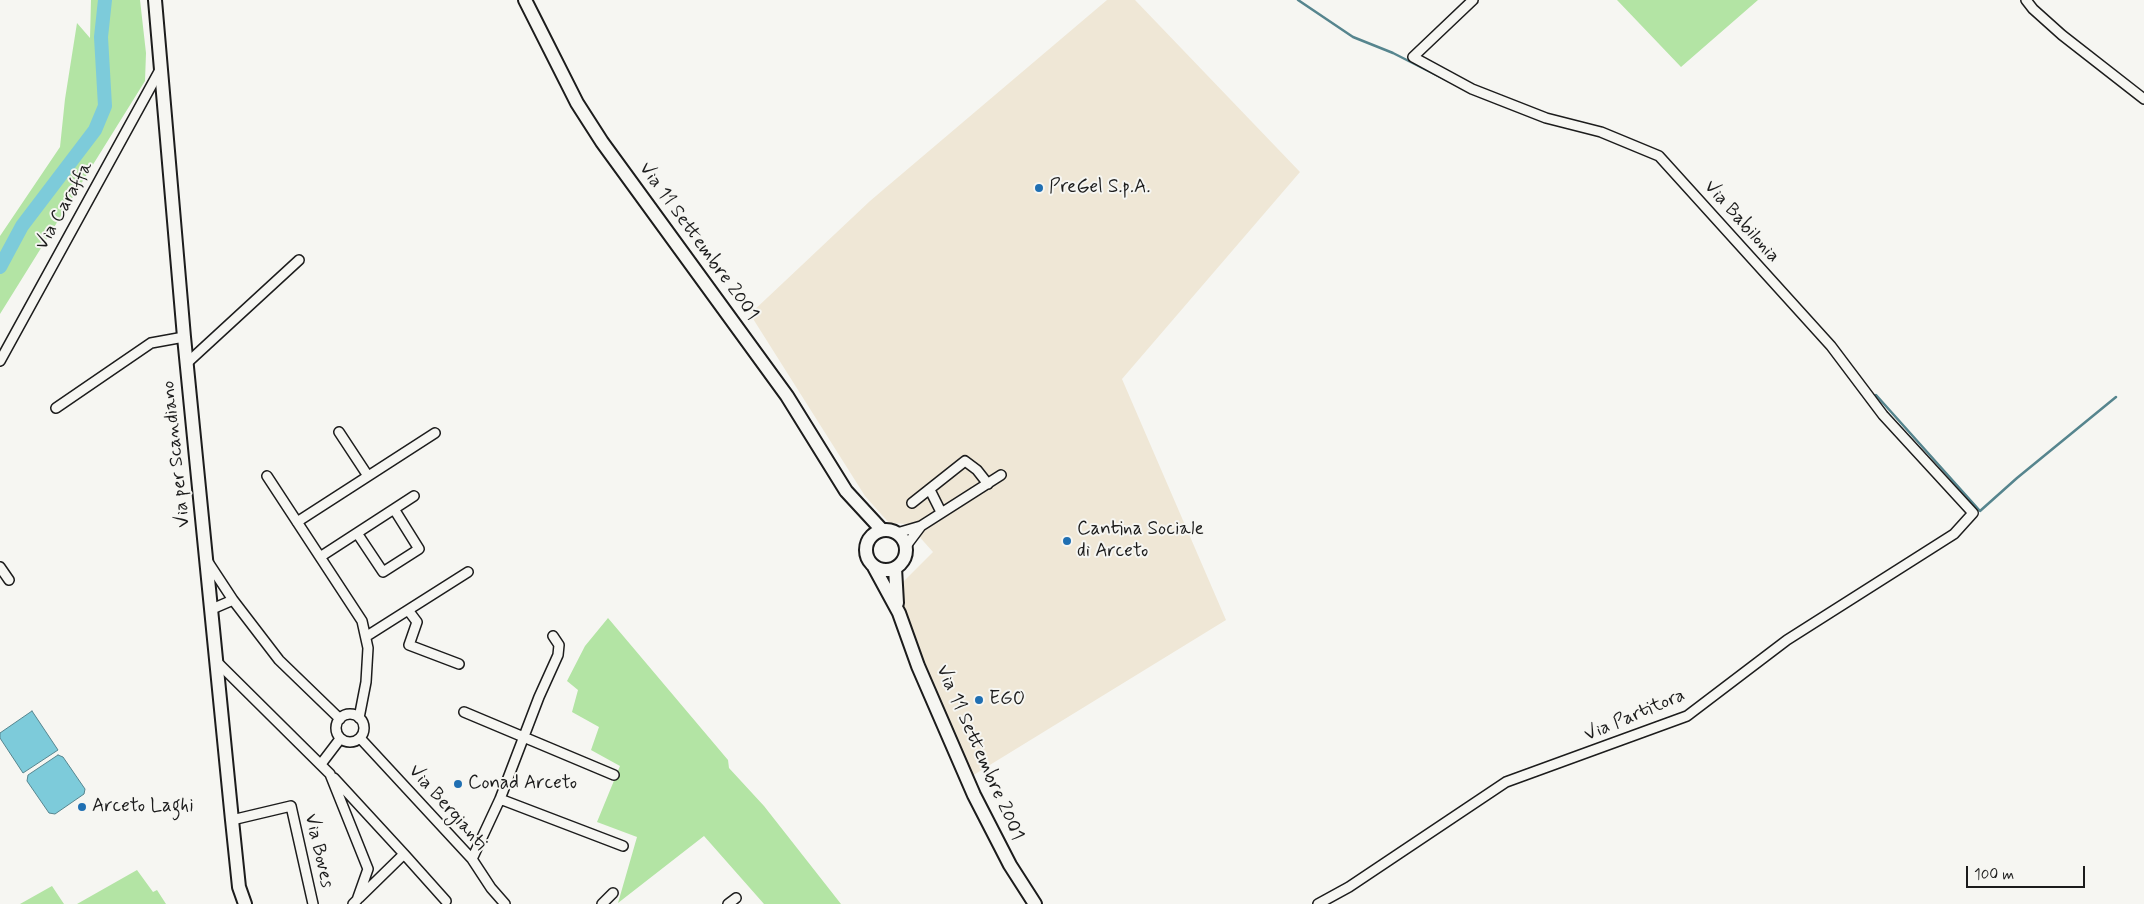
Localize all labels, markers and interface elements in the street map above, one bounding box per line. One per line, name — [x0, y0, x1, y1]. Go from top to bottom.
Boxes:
street label: Via Caraffa — [31, 158, 99, 254]
street label: Via 11 Settembre 2001 — [633, 159, 763, 325]
street label: Via Babilonia — [1698, 176, 1784, 268]
place label: PreGel S.p.A. — [1049, 177, 1150, 199]
marker: PreGel S.p.A. — [1033, 182, 1045, 194]
street label: Via per Scandiano — [158, 379, 196, 529]
place label: Cantina Sociale di Arceto — [1077, 519, 1204, 563]
marker: Cantina Sociale di Arceto — [1061, 535, 1073, 547]
street label: Via 11 Settembre 2001 — [930, 662, 1028, 844]
street label: Via Partitora — [1581, 685, 1689, 747]
place label: EGO — [989, 689, 1025, 711]
marker: EGO — [973, 694, 985, 706]
street label: Via Bergianti — [403, 761, 491, 855]
place label: Conad Arceto — [468, 773, 577, 795]
marker: Conad Arceto — [452, 778, 464, 790]
place label: Arceto Laghi — [92, 796, 194, 818]
marker: Arceto Laghi — [76, 801, 88, 813]
street label: Via Boves — [298, 812, 338, 890]
scale bar — [1969, 856, 2088, 888]
text: 100 m — [1974, 865, 2014, 885]

